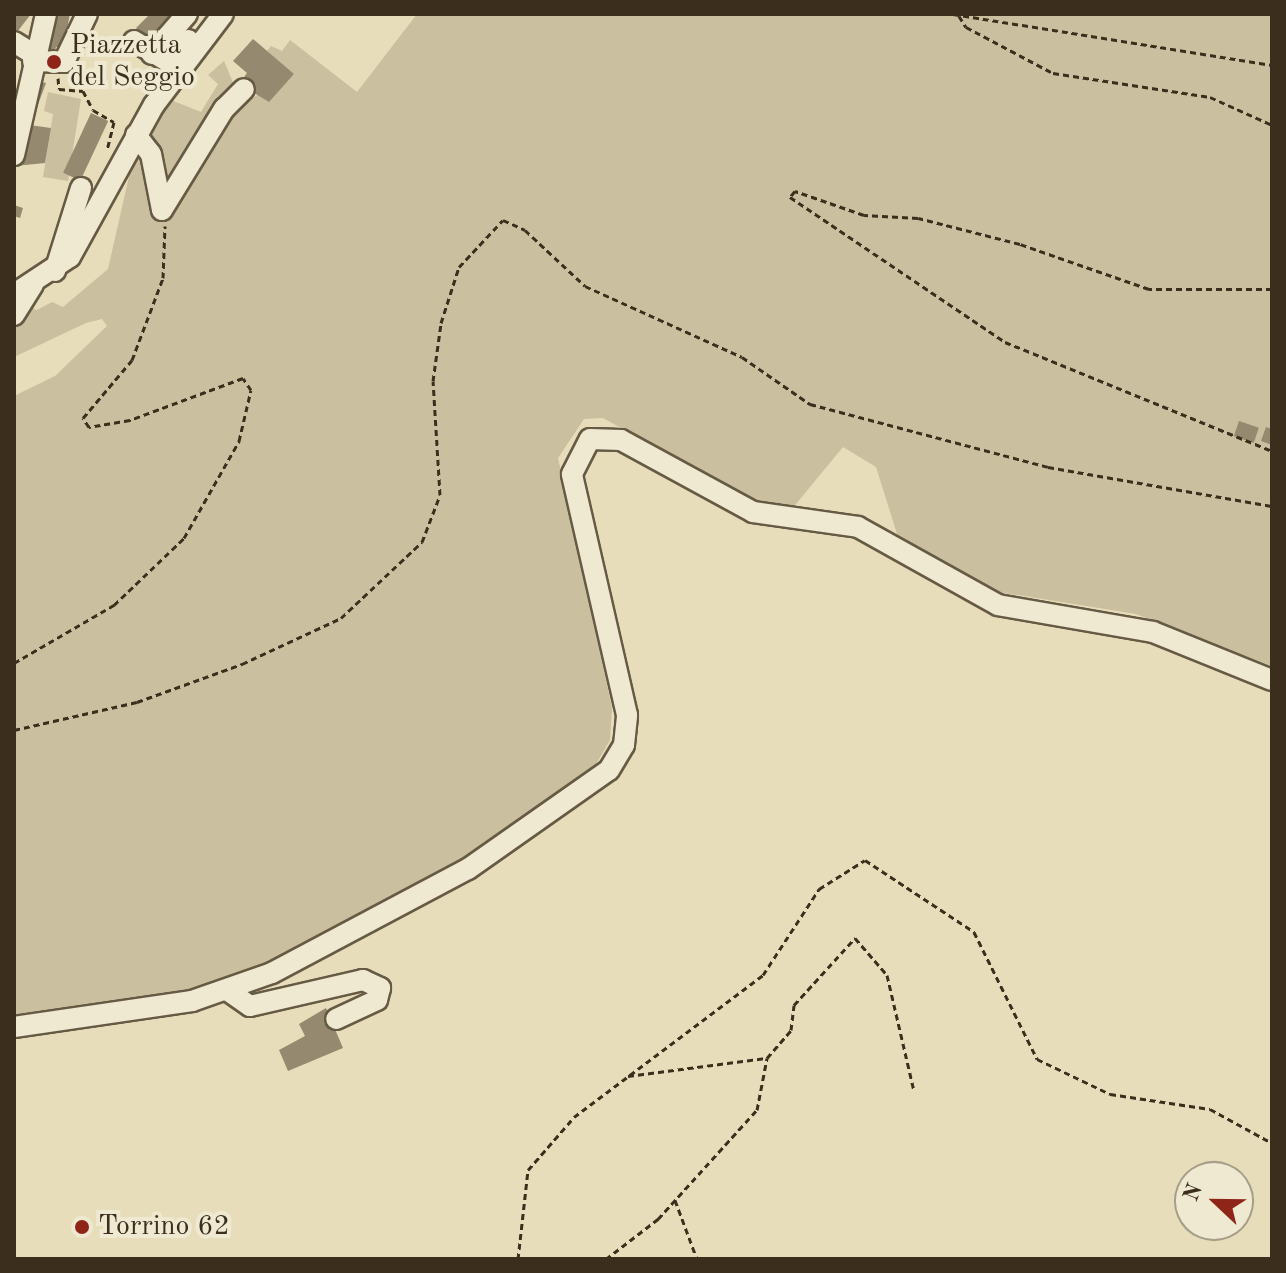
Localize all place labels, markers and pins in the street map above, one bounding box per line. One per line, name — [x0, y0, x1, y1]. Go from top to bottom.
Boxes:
place label: Piazzetta del Seggio — [70, 29, 195, 95]
marker: Piazzetta del Seggio — [45, 53, 63, 71]
place label: Torrino 62 — [98, 1210, 230, 1244]
marker: Torrino 62 — [73, 1218, 91, 1236]

